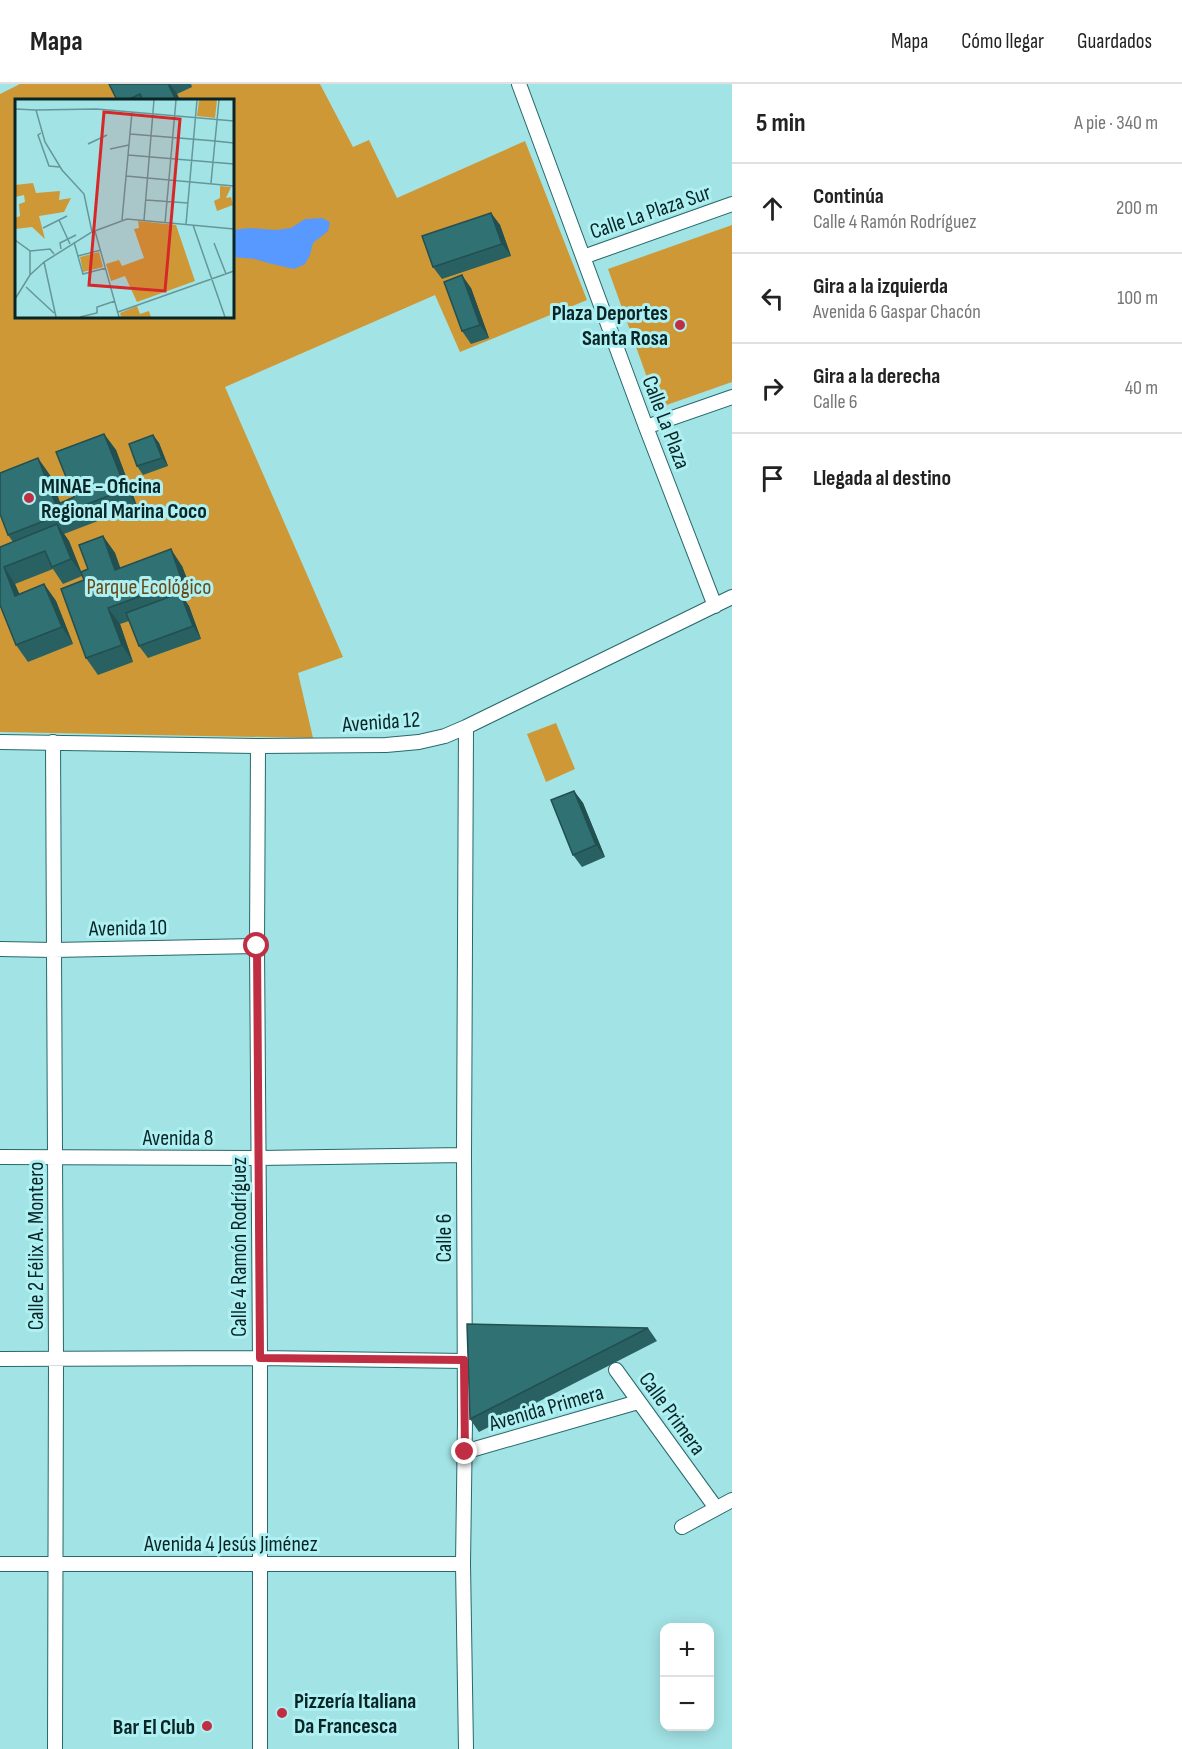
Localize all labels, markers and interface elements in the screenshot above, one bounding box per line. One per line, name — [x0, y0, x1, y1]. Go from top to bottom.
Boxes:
text: Mapa — [30, 25, 83, 58]
text: Mapa — [891, 29, 928, 54]
text: Cómo llegar — [961, 29, 1044, 54]
text: Guardados — [1077, 29, 1152, 54]
inset map — [15, 99, 234, 318]
text: 5 min — [756, 108, 806, 139]
text: A pie · 340 m — [1074, 111, 1158, 135]
street label: Calle La Plaza Sur — [587, 179, 714, 246]
text: Continúa — [813, 183, 884, 210]
icon: ahead — [756, 192, 789, 225]
text: 200 m — [1116, 196, 1158, 220]
text: Calle 4 Ramón Rodríguez — [813, 210, 976, 234]
text: Gira a la izquierda — [813, 273, 948, 300]
icon: left — [756, 282, 789, 315]
text: 100 m — [1117, 286, 1158, 310]
place label: Plaza Deportes Santa Rosa — [552, 300, 668, 352]
text: Avenida 6 Gaspar Chacón — [813, 300, 981, 324]
marker: Plaza Deportes Santa Rosa — [673, 318, 687, 332]
text: Gira a la derecha — [813, 363, 940, 390]
street label: Calle La Plaza — [636, 372, 696, 473]
icon: right — [756, 372, 789, 405]
text: 40 m — [1125, 376, 1158, 400]
text: Calle 6 — [813, 390, 857, 414]
icon: arrive — [756, 462, 789, 495]
text: Llegada al destino — [813, 465, 951, 492]
place label: MINAE - Oficina Regional Marina Coco — [41, 473, 207, 525]
marker: MINAE - Oficina Regional Marina Coco — [22, 491, 36, 505]
park label: Parque Ecológico — [87, 574, 211, 601]
street label: Avenida 12 — [340, 706, 421, 739]
street label: Avenida 10 — [88, 914, 168, 943]
route start — [243, 932, 269, 958]
street label: Avenida 8 — [142, 1125, 213, 1152]
street label: Calle 4 Ramón Rodríguez — [226, 1157, 253, 1337]
street label: Calle 2 Félix A. Montero — [23, 1162, 50, 1330]
street label: Calle 6 — [431, 1214, 458, 1262]
street label: Calle Primera — [633, 1367, 711, 1461]
street label: Avenida Primera — [485, 1379, 607, 1438]
route end — [451, 1438, 477, 1464]
street label: Avenida 4 Jesús Jiménez — [143, 1531, 318, 1558]
map controls — [660, 1623, 714, 1731]
button: + — [660, 1623, 714, 1677]
button: − — [660, 1677, 714, 1731]
place label: Pizzería Italiana Da Francesca — [294, 1688, 416, 1740]
marker: Pizzería Italiana Da Francesca — [275, 1706, 289, 1720]
place label: Bar El Club — [113, 1714, 195, 1741]
marker: Bar El Club — [200, 1719, 214, 1733]

